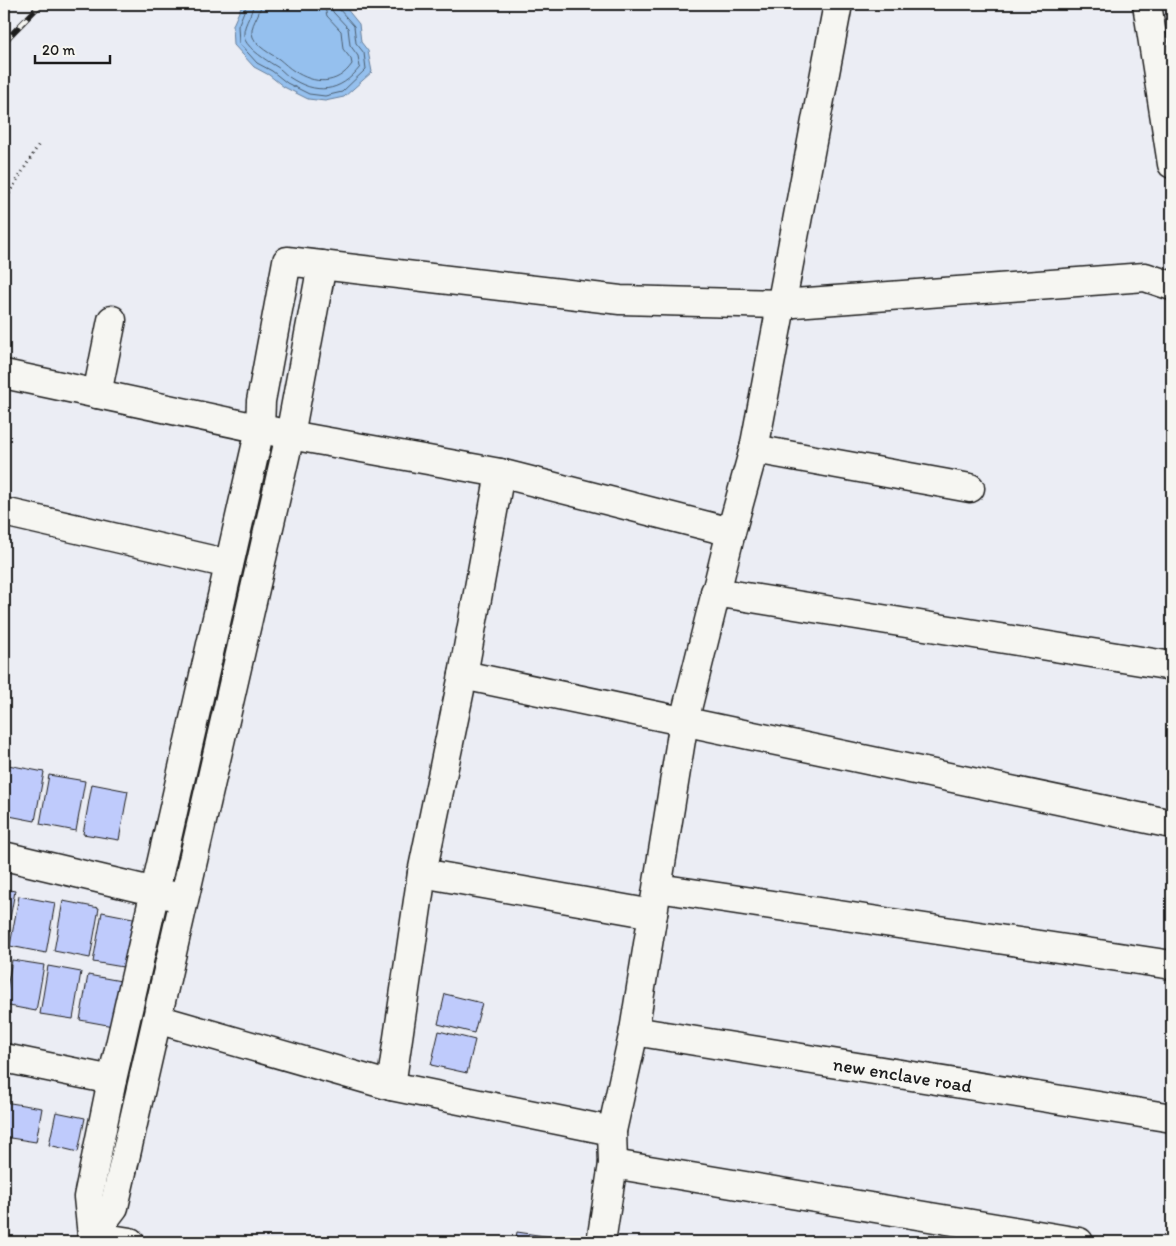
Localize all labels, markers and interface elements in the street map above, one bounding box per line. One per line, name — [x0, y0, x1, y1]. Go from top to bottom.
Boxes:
scale bar — [35, 32, 110, 64]
text: 20 m — [42, 41, 76, 59]
street label: new enclave road — [831, 1052, 974, 1097]

